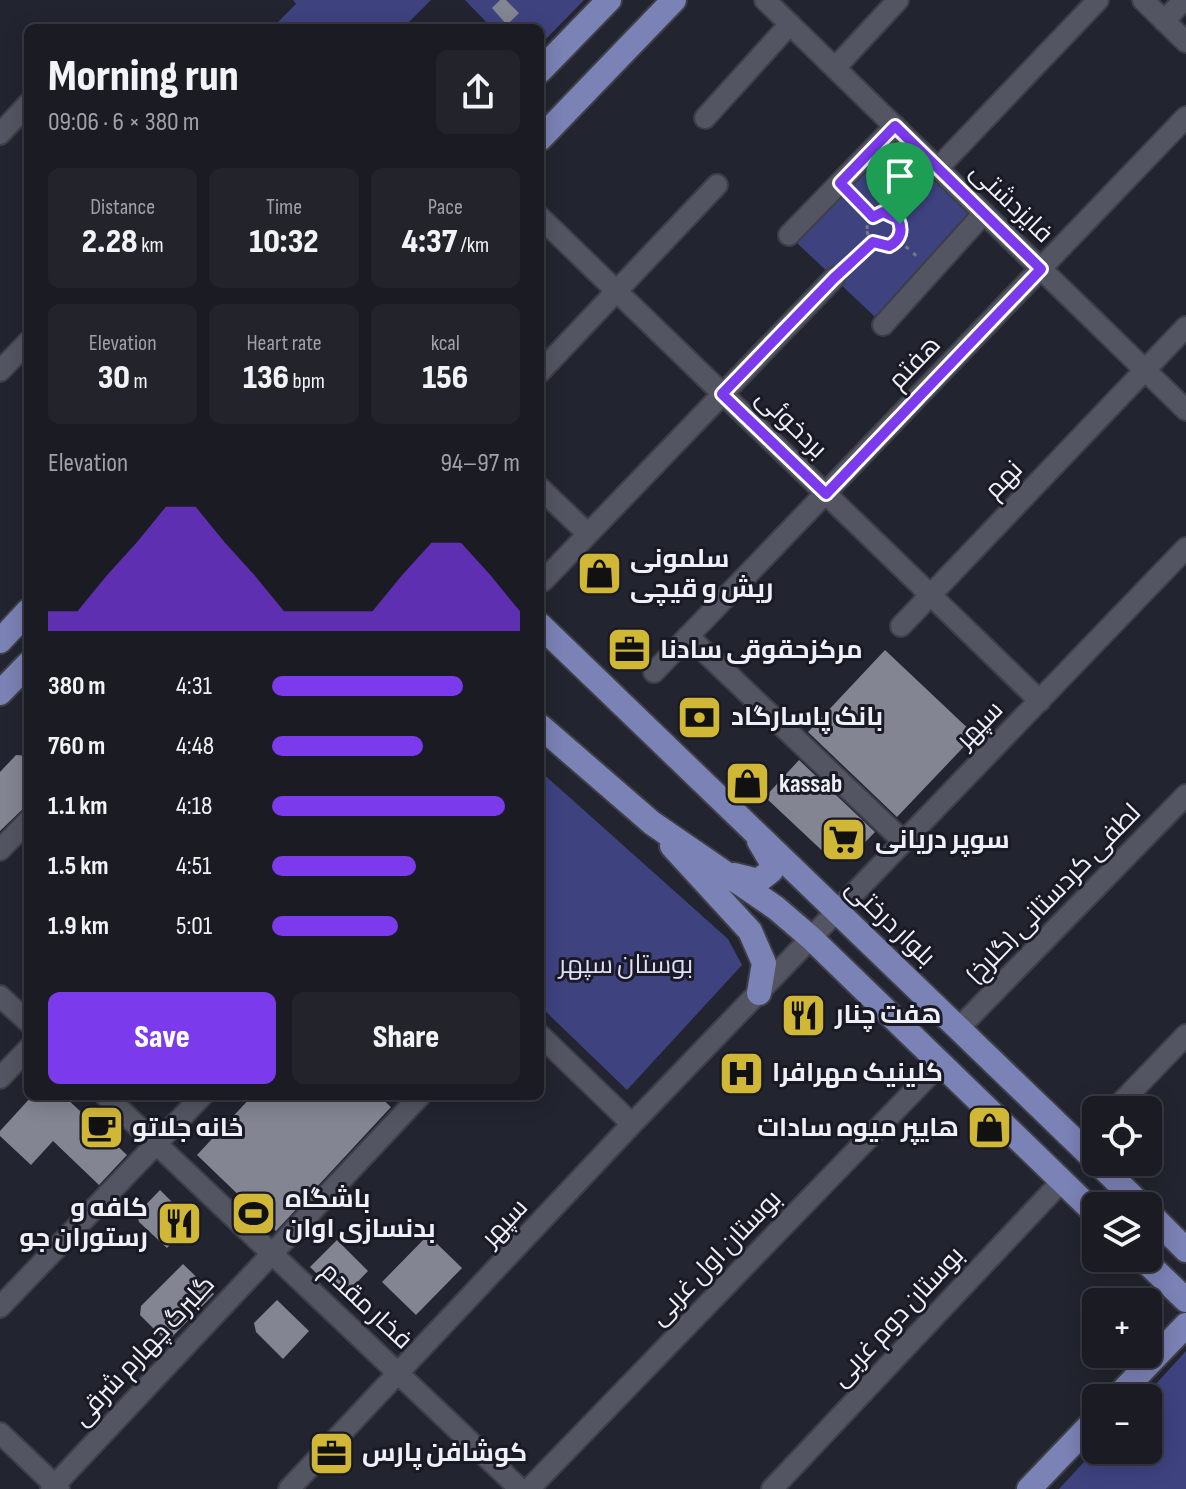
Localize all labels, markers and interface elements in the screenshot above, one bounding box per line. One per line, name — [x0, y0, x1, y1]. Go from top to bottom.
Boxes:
text: Morning run — [48, 50, 239, 103]
button: share — [436, 50, 520, 134]
text: 09:06 · 6 × 380 m — [48, 107, 200, 138]
pin — [866, 142, 934, 224]
icon: arrive — [878, 154, 922, 198]
street label: فایزدشتی — [963, 156, 1059, 250]
text: Distance — [90, 194, 155, 221]
text: Time — [266, 194, 302, 221]
text: Pace — [428, 194, 463, 221]
text: 2.28 — [82, 221, 138, 262]
text: 10:32 — [249, 221, 319, 262]
text: 4:37 — [401, 221, 457, 262]
text: km — [138, 232, 164, 259]
text: /km — [457, 232, 489, 259]
text: Elevation — [89, 330, 157, 357]
text: Heart rate — [246, 330, 322, 357]
text: kcal — [431, 330, 460, 357]
street label: هفتم — [882, 330, 948, 397]
text: 30 — [98, 357, 130, 398]
text: 136 — [243, 357, 289, 398]
text: 156 — [422, 357, 468, 398]
text: m — [130, 368, 148, 395]
text: bpm — [289, 368, 325, 395]
street label: بردخوئی — [749, 383, 833, 465]
text: Elevation — [48, 448, 128, 479]
text: 94–97 m — [440, 448, 520, 479]
street label: نهم — [979, 454, 1030, 506]
place label: سلمونی ریش و قیچی — [630, 544, 773, 606]
shop icon: سلمونی ریش و قیچی — [575, 550, 623, 598]
office icon: مرکزحقوقی سادنا — [605, 626, 653, 674]
place label: مرکزحقوقی سادنا — [660, 635, 863, 666]
text: 380 m — [48, 671, 106, 702]
text: 4:31 — [176, 671, 212, 702]
bank icon: بانک پاسارگاد — [676, 693, 724, 741]
street label: سپهر — [949, 695, 1010, 757]
place label: بانک پاسارگاد — [731, 702, 883, 734]
text: 760 m — [48, 731, 105, 762]
text: 4:48 — [176, 731, 214, 762]
shop icon: kassab — [724, 760, 772, 808]
place label: kassab — [779, 769, 842, 800]
text: 1.1 km — [48, 791, 107, 822]
text: 4:18 — [176, 791, 212, 822]
street label: لطفی کردستانی (گلرخ) — [960, 798, 1148, 990]
supermarket icon: سوپر دریانی — [820, 816, 868, 864]
place label: سوپر دریانی — [875, 825, 1010, 857]
text: 1.5 km — [48, 851, 108, 882]
text: 4:51 — [176, 851, 211, 882]
street label: بلوار درختی — [839, 873, 941, 973]
text: 1.9 km — [48, 911, 109, 942]
text: 5:01 — [176, 911, 212, 942]
park label: بوستان سپهر — [557, 950, 693, 981]
restaurant icon: هفت چنار — [780, 991, 828, 1039]
button: Save — [48, 992, 276, 1084]
button: Share — [292, 992, 520, 1084]
place label: هفت چنار — [834, 1000, 941, 1032]
hospital icon: کلینیک مهرافرا — [717, 1049, 765, 1097]
place label: کلینیک مهرافرا — [772, 1058, 943, 1089]
map controls — [1082, 1096, 1162, 1464]
button: locate — [1082, 1096, 1162, 1176]
cafe icon: خانه جلاتو — [77, 1104, 125, 1152]
shop icon: هایپر میوه سادات — [966, 1104, 1014, 1152]
place label: خانه جلاتو — [132, 1113, 243, 1144]
place label: هایپر میوه سادات — [757, 1113, 959, 1145]
place label: باشگاه بدنسازی اوان — [285, 1184, 436, 1245]
street label: بوستان اول غربی — [644, 1184, 788, 1332]
sports icon: باشگاه بدنسازی اوان — [230, 1190, 278, 1238]
button: layers — [1082, 1192, 1162, 1272]
place label: کافه و رستوران جو — [19, 1193, 148, 1254]
street label: سپهر — [474, 1193, 535, 1255]
restaurant icon: کافه و رستوران جو — [155, 1199, 203, 1247]
street label: بوستان دوم غربی — [825, 1240, 972, 1394]
street label: فخار مقدم — [313, 1256, 418, 1357]
street label: گلبرگ چهارم شرقی — [66, 1269, 222, 1433]
button: + — [1082, 1288, 1162, 1368]
button: − — [1082, 1384, 1162, 1464]
office icon: کوشافن پارس — [307, 1429, 355, 1477]
place label: کوشافن پارس — [362, 1438, 527, 1470]

